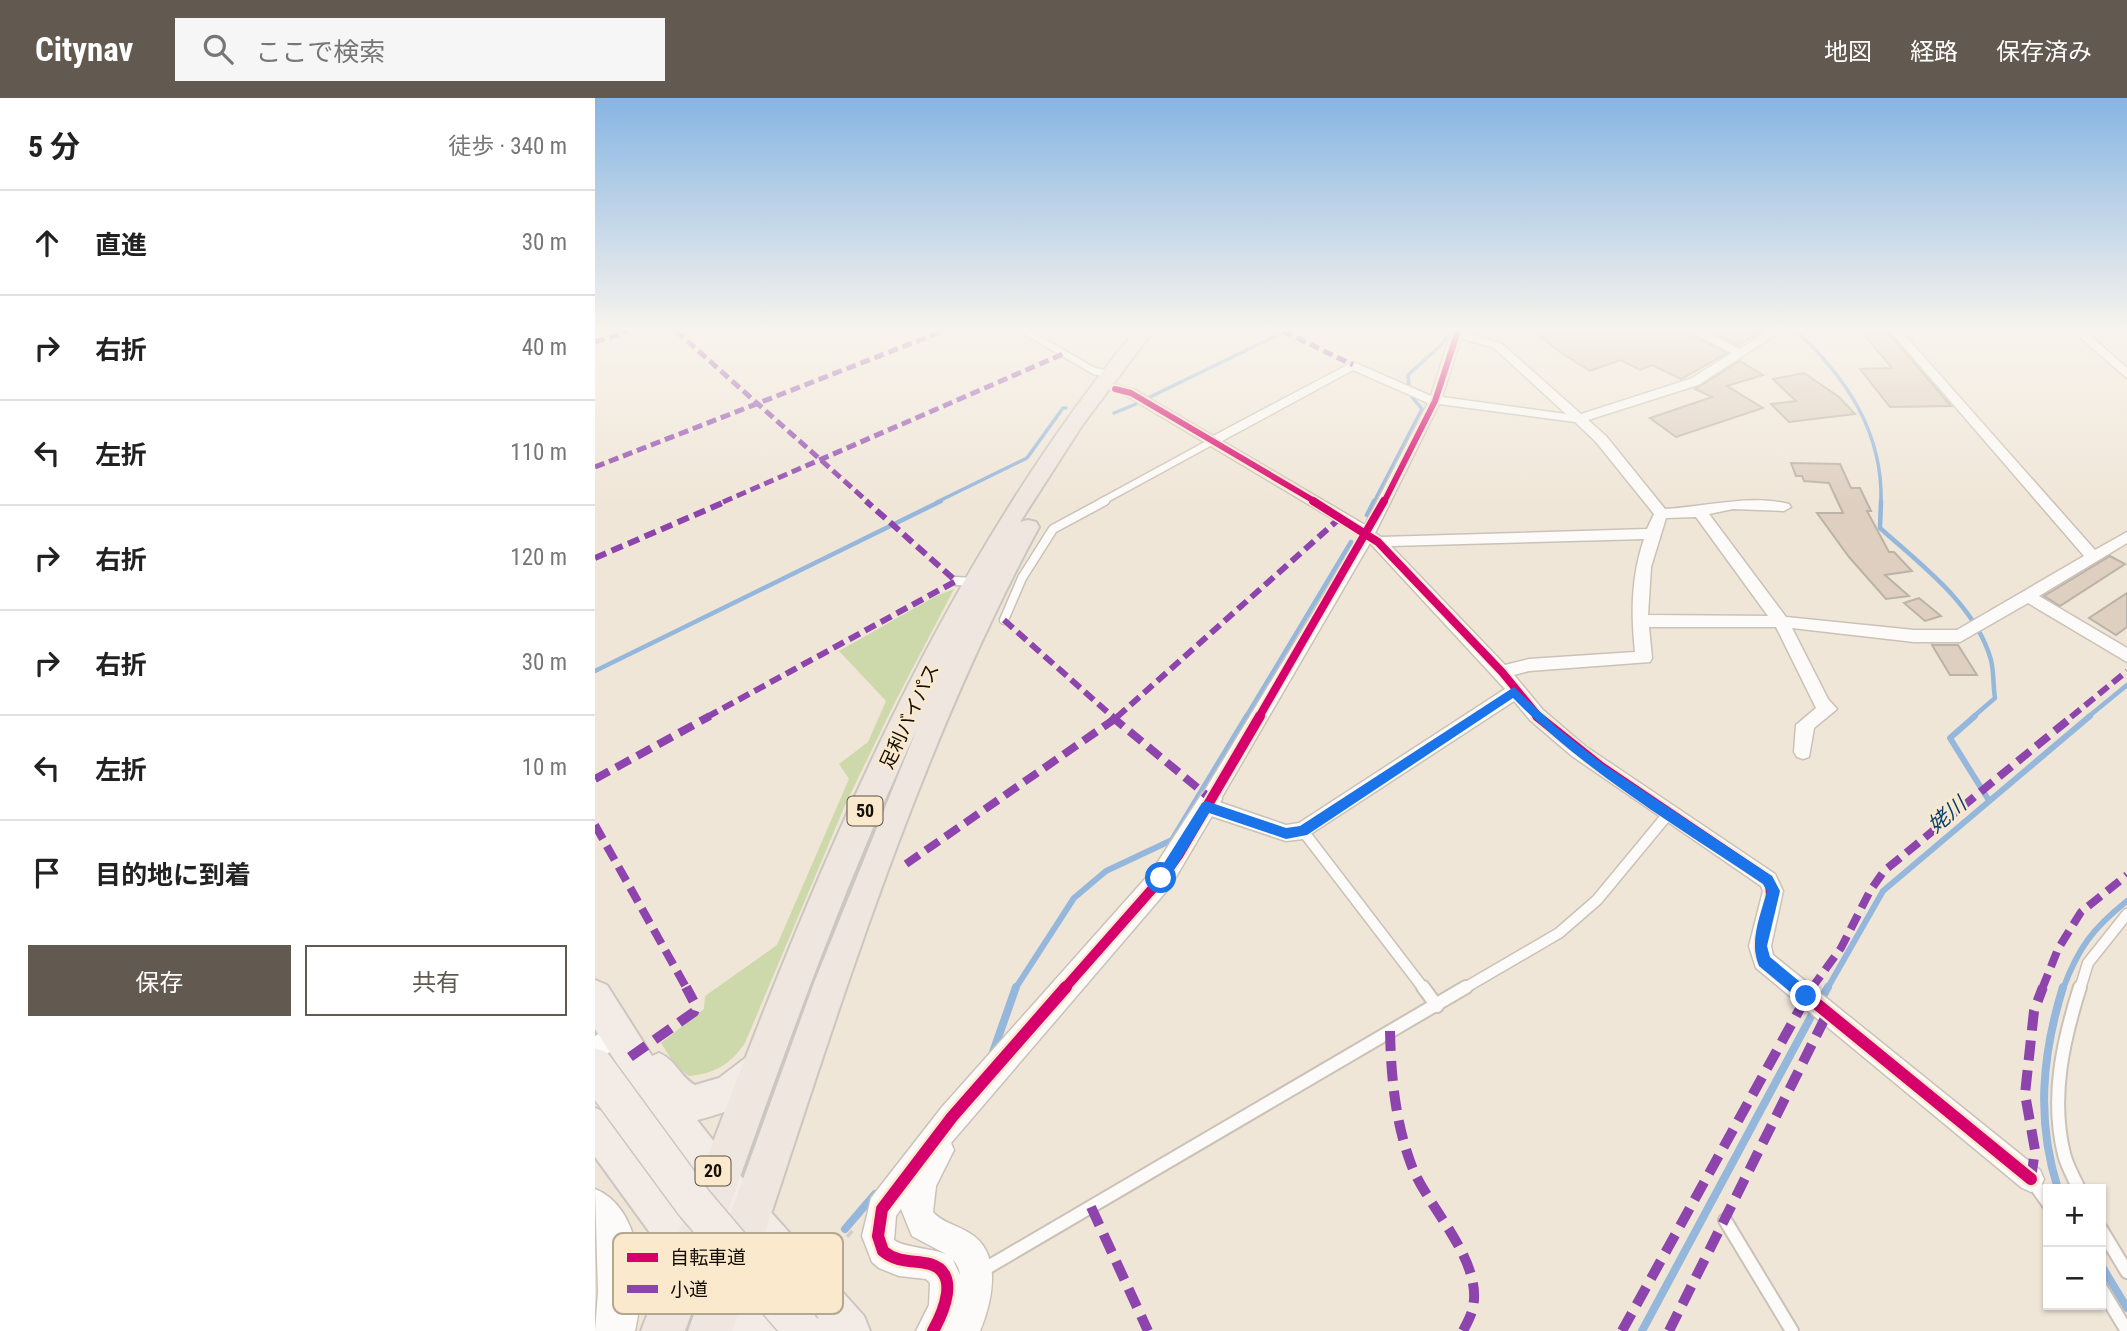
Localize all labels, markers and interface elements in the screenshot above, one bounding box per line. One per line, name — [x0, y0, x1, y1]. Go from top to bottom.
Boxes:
search box — [175, 18, 665, 81]
text: Citynav — [35, 30, 133, 69]
icon: search — [199, 30, 237, 68]
text: ここで検索 — [255, 37, 385, 67]
text: 地図 — [1824, 38, 1872, 66]
text: 経路 — [1910, 38, 1958, 66]
text: 保存済み — [1996, 38, 2092, 66]
text: 5 分 — [28, 129, 80, 164]
text: 徒歩 · 340 m — [448, 133, 567, 160]
icon: ahead — [28, 224, 66, 262]
text: 30 m — [522, 229, 567, 256]
text: 直進 — [95, 230, 147, 260]
icon: right — [28, 329, 66, 367]
text: 40 m — [522, 334, 567, 361]
text: 右折 — [95, 335, 147, 365]
icon: left — [28, 434, 66, 472]
text: 110 m — [510, 439, 567, 466]
text: 左折 — [95, 440, 147, 470]
icon: right — [28, 539, 66, 577]
text: 120 m — [510, 544, 567, 571]
text: 右折 — [95, 545, 147, 575]
icon: right — [28, 644, 66, 682]
text: 30 m — [522, 649, 567, 676]
text: 右折 — [95, 650, 147, 680]
street label: 足利バイパス — [875, 660, 944, 773]
icon: left — [28, 749, 66, 787]
text: 10 m — [522, 754, 567, 781]
text: 左折 — [95, 755, 147, 785]
water label: 姥川 — [1923, 791, 1972, 838]
road number: 50 — [847, 796, 883, 826]
icon: arrive — [28, 854, 66, 892]
text: 目的地に到着 — [95, 860, 251, 890]
route start — [1145, 862, 1176, 893]
button: 保存 — [28, 945, 291, 1016]
button: 共有 — [305, 945, 567, 1016]
route end — [1790, 980, 1821, 1011]
road number: 20 — [695, 1156, 731, 1186]
map controls — [2043, 1184, 2106, 1310]
button: + — [2043, 1184, 2106, 1247]
legend — [613, 1233, 843, 1314]
text: 自転車道 — [670, 1246, 746, 1269]
button: − — [2043, 1247, 2106, 1310]
text: 小道 — [670, 1278, 708, 1301]

